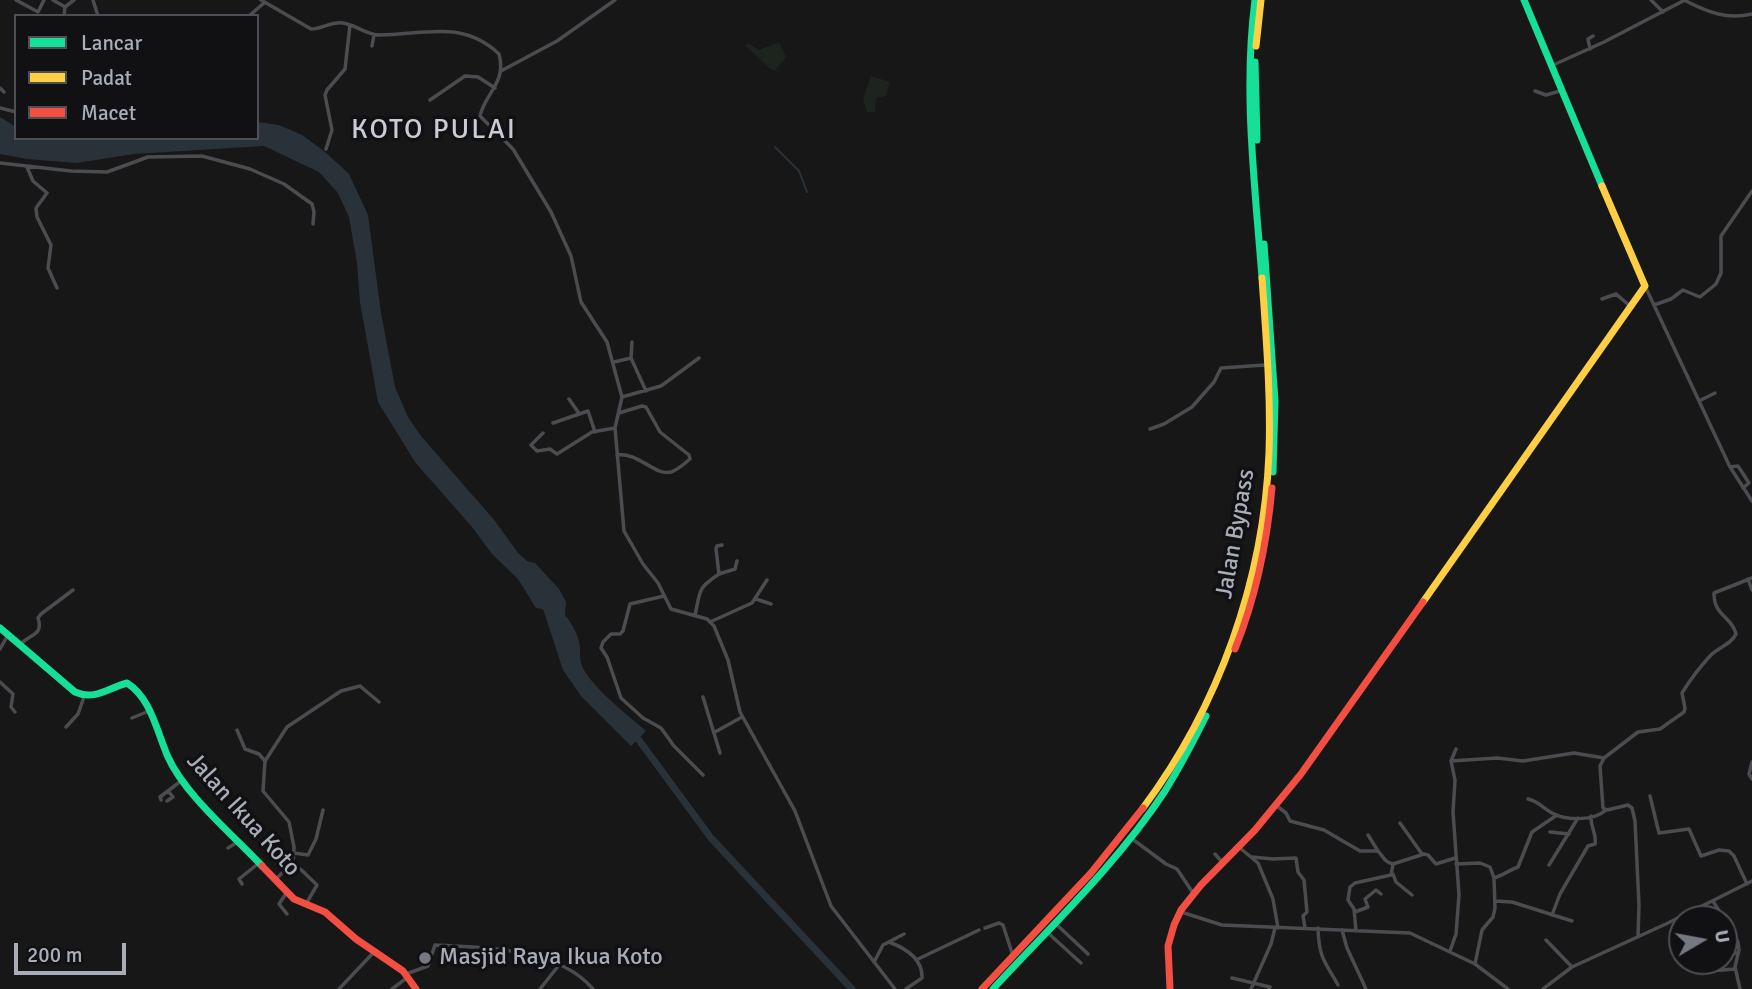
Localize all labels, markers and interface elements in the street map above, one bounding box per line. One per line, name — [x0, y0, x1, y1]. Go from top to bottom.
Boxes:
legend — [14, 14, 259, 140]
text: Lancar — [81, 30, 142, 56]
text: Padat — [81, 65, 132, 91]
text: Macet — [81, 100, 136, 126]
district label: KOTO PULAI — [352, 114, 516, 148]
street label: Jalan Bypass — [1210, 467, 1262, 601]
street label: Jalan Ikua Koto — [180, 747, 306, 883]
north arrow — [1668, 905, 1738, 975]
text: U — [1709, 928, 1735, 945]
scale bar — [18, 930, 130, 974]
text: 200 m — [27, 942, 82, 968]
place label: Masjid Raya Ikua Koto — [439, 944, 663, 972]
marker: Masjid Raya Ikua Koto — [417, 950, 433, 966]

